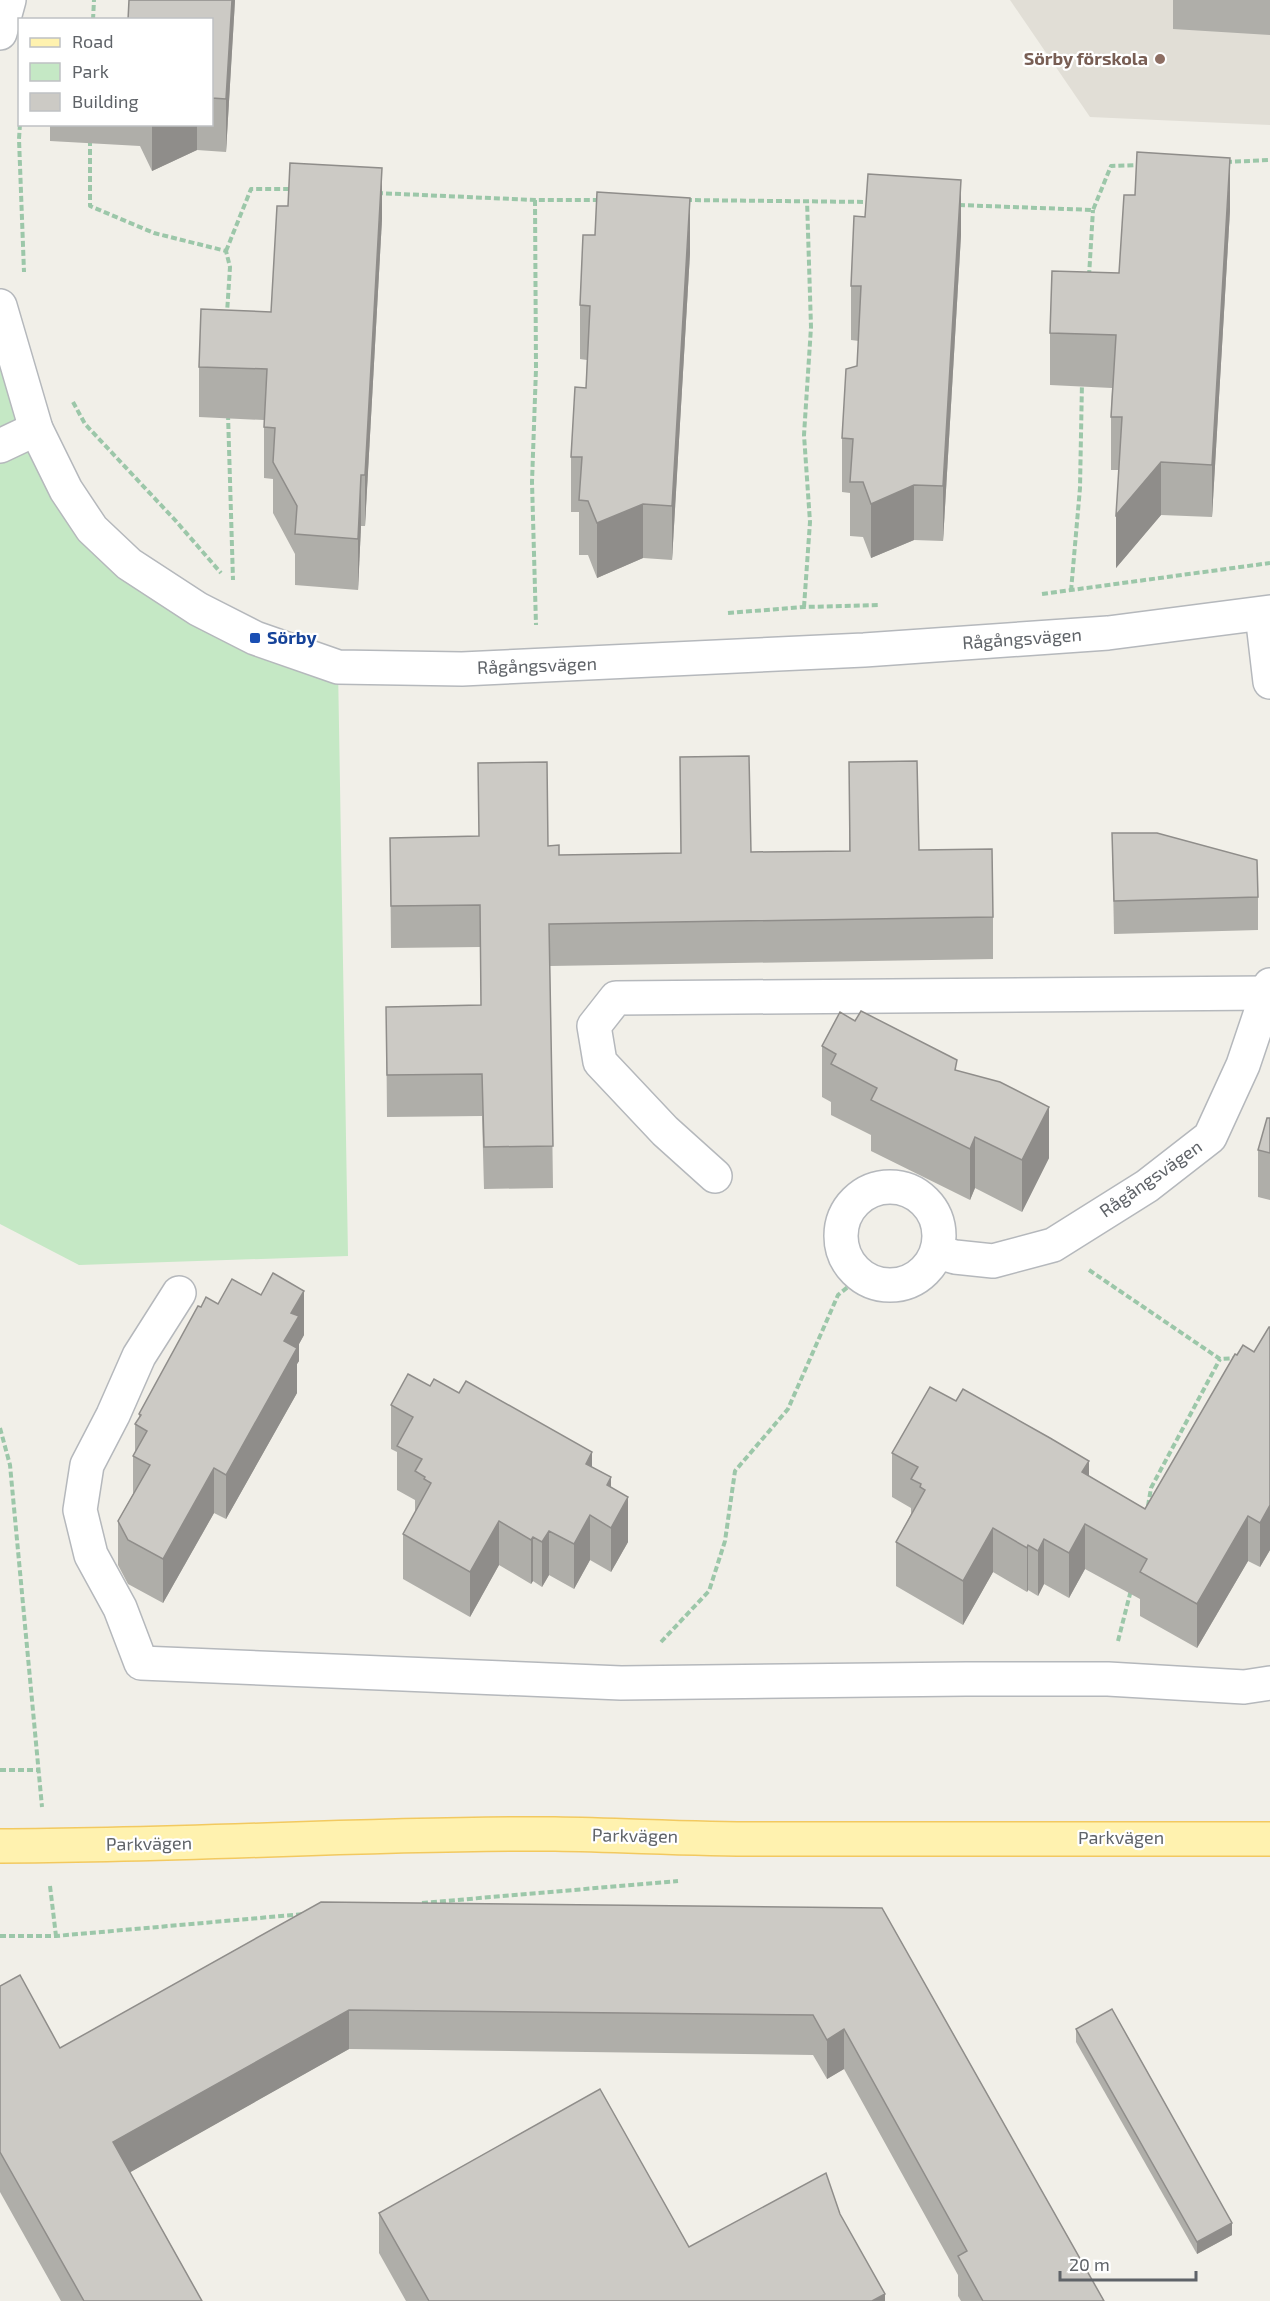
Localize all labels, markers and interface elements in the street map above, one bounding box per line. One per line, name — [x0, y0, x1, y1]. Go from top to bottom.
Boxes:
legend — [18, 18, 213, 126]
text: Road — [72, 30, 113, 52]
place label: Sörby förskola — [1024, 47, 1148, 69]
marker: Sörby förskola — [1153, 52, 1167, 66]
text: Park — [72, 60, 109, 82]
text: Building — [72, 90, 139, 112]
street label: Rågångsvägen — [961, 623, 1082, 653]
place label: Sörby — [267, 626, 317, 648]
marker: Sörby — [248, 631, 262, 645]
street label: Rågångsvägen — [477, 652, 597, 678]
street label: Rågångsvägen — [1095, 1135, 1206, 1222]
street label: Parkvägen — [592, 1823, 678, 1847]
street label: Parkvägen — [1078, 1826, 1164, 1848]
street label: Parkvägen — [106, 1831, 192, 1855]
scale bar — [1060, 2244, 1196, 2282]
text: 20 m — [1069, 2253, 1110, 2275]

